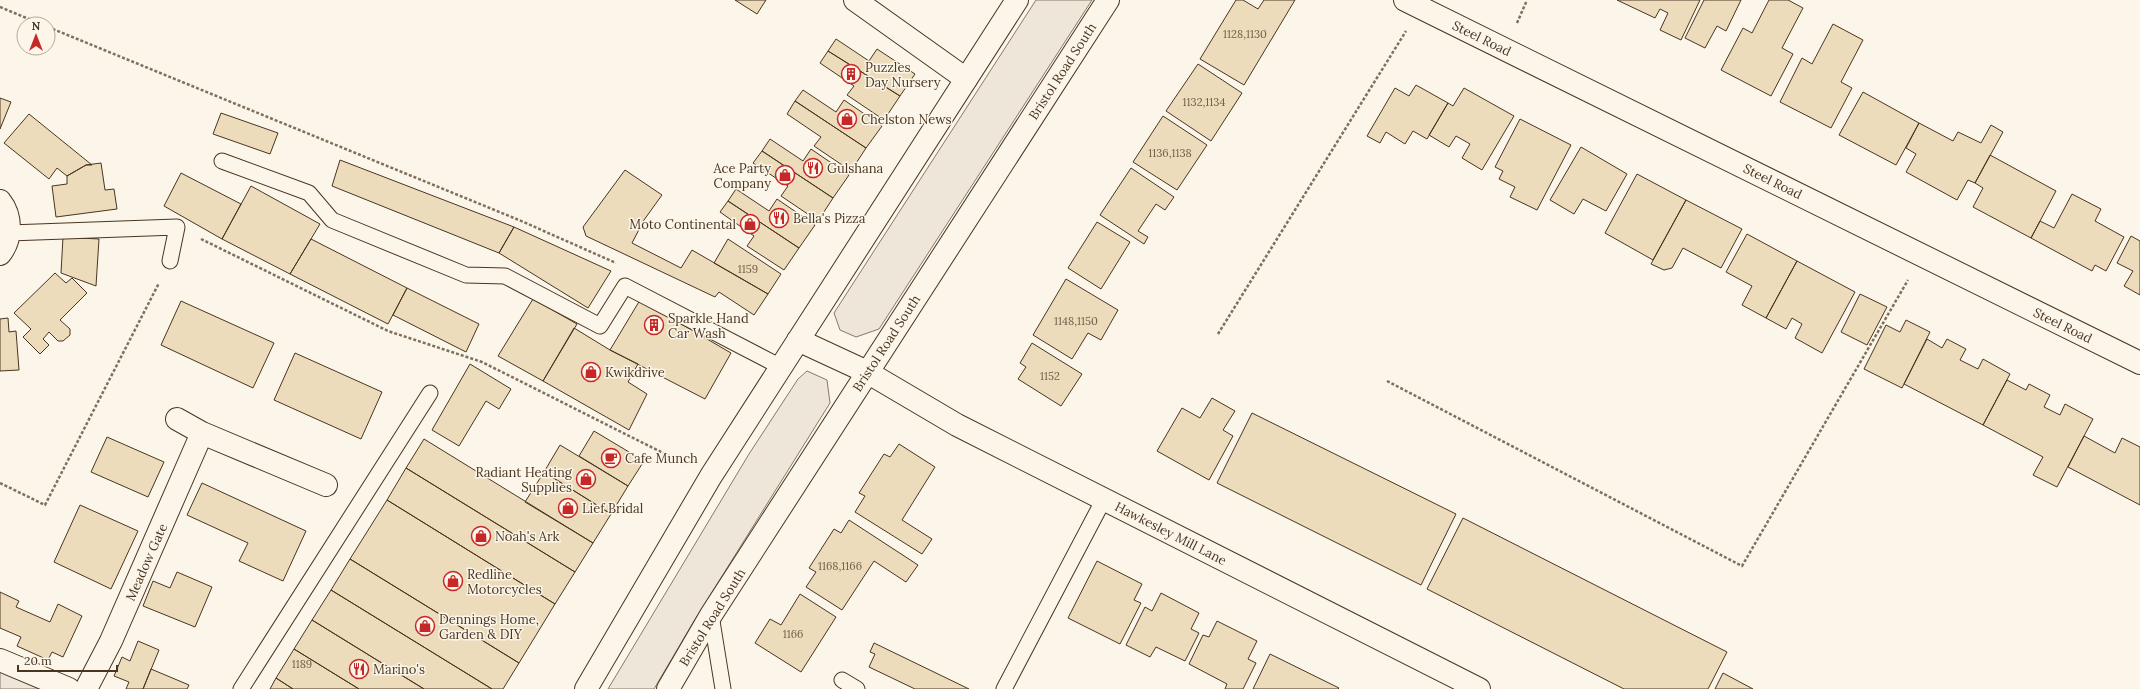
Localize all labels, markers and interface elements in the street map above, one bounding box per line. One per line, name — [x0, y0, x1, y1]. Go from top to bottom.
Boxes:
north arrow — [16, 16, 56, 56]
street label: Steel Road — [1450, 17, 1514, 60]
text: N — [32, 19, 41, 33]
street label: Bristol Road South — [1025, 19, 1100, 123]
house number: 1128,1130 — [1223, 27, 1267, 41]
place label: Puzzles Day Nursery — [865, 59, 941, 91]
building icon: Puzzles Day Nursery — [840, 63, 862, 85]
house number: 1132,1134 — [1183, 95, 1225, 109]
shop icon: Chelston News — [836, 108, 858, 130]
place label: Chelston News — [861, 111, 952, 128]
house number: 1136,1138 — [1148, 146, 1192, 160]
restaurant icon: Gulshana — [802, 157, 824, 179]
place label: Ace Party Company — [712, 160, 771, 192]
place label: Gulshana — [827, 160, 884, 177]
street label: Steel Road — [1741, 160, 1805, 203]
shop icon: Ace Party Company — [774, 164, 796, 186]
restaurant icon: Bella's Pizza — [768, 207, 790, 229]
place label: Bella's Pizza — [793, 210, 866, 227]
shop icon: Moto Continental — [739, 213, 761, 235]
place label: Moto Continental — [629, 216, 736, 233]
house number: 1159 — [738, 262, 758, 276]
street label: Bristol Road South — [849, 291, 924, 395]
street label: Steel Road — [2031, 304, 2095, 347]
place label: Sparkle Hand Car Wash — [668, 310, 749, 342]
building icon: Sparkle Hand Car Wash — [643, 314, 665, 336]
house number: 1148,1150 — [1054, 314, 1098, 328]
shop icon: Kwikdrive — [580, 361, 602, 383]
place label: Kwikdrive — [605, 364, 665, 381]
house number: 1152 — [1040, 369, 1060, 383]
cafe icon: Cafe Munch — [600, 447, 622, 469]
place label: Cafe Munch — [625, 450, 698, 467]
place label: Radiant Heating Supplies — [476, 464, 573, 496]
shop icon: Radiant Heating Supplies — [575, 468, 597, 490]
shop icon: Lief Bridal — [557, 497, 579, 519]
street label: Hawkesley Mill Lane — [1112, 498, 1230, 569]
place label: Lief Bridal — [582, 500, 644, 517]
street label: Meadow Gate — [122, 521, 171, 604]
shop icon: Noah's Ark — [470, 525, 492, 547]
place label: Noah's Ark — [495, 528, 560, 545]
house number: 1168,1166 — [818, 559, 862, 573]
street label: Bristol Road South — [676, 565, 749, 669]
place label: Redline Motorcycles — [467, 566, 542, 598]
shop icon: Redline Motorcycles — [442, 570, 464, 592]
place label: Dennings Home, Garden & DIY — [439, 611, 539, 643]
shop icon: Dennings Home, Garden & DIY — [414, 615, 436, 637]
house number: 1166 — [783, 627, 803, 641]
scale bar — [18, 647, 117, 673]
text: 20 m — [24, 653, 52, 668]
house number: 1189 — [292, 657, 312, 671]
restaurant icon: Marino's — [348, 658, 370, 680]
place label: Marino's — [373, 661, 425, 678]

